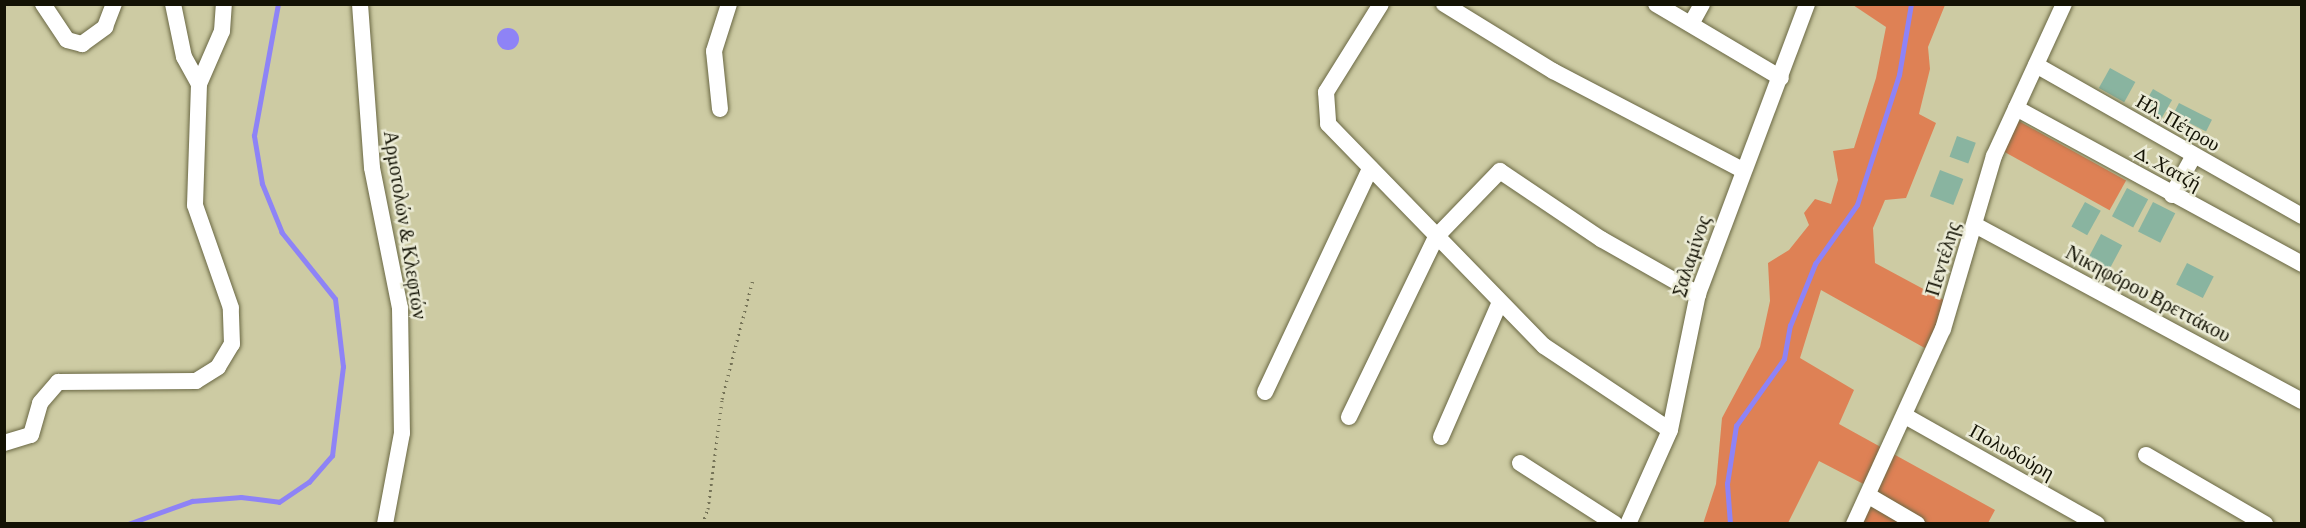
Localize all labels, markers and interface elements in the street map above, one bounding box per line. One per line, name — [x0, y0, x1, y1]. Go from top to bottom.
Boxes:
street label: Ηλ. Πέτρου — [2132, 89, 2224, 157]
street label: Αρμοτολών & Κλεφτών — [378, 129, 432, 321]
street label: Δ. Χατζή — [2131, 140, 2205, 196]
street label: Σαλαμίνος — [1666, 213, 1716, 299]
street label: Πεντέλης — [1920, 219, 1966, 299]
street label: Νικηφόρου Βρεττάκου — [2061, 240, 2235, 348]
street label: Πολυδούρη — [1965, 419, 2059, 485]

